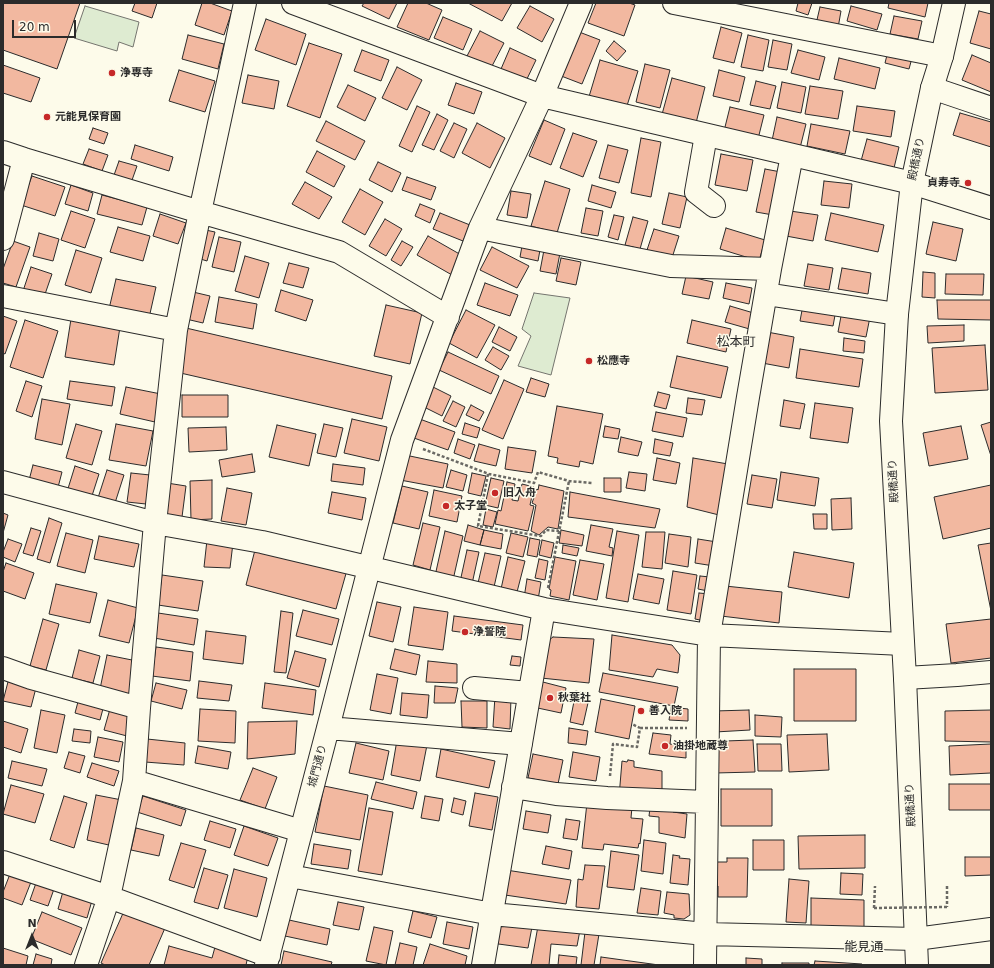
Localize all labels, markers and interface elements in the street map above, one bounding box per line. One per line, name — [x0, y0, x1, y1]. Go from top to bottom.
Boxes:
scale bar — [14, 12, 78, 38]
text: 20 m — [19, 20, 50, 34]
place label: 浄専寺 — [120, 66, 153, 80]
marker: 浄専寺 — [107, 68, 117, 78]
place label: 元能見保育園 — [55, 110, 121, 124]
marker: 元能見保育園 — [42, 112, 52, 122]
street label: 殿橋通り — [906, 136, 928, 182]
place label: 貞寿寺 — [927, 176, 960, 190]
marker: 貞寿寺 — [963, 178, 973, 188]
district label: 松本町 — [717, 335, 755, 351]
place label: 松應寺 — [597, 354, 630, 368]
marker: 松應寺 — [584, 356, 594, 366]
street label: 殿橋通り — [886, 459, 902, 503]
place label: 旧入舟 — [503, 486, 536, 500]
marker: 旧入舟 — [490, 488, 500, 498]
place label: 太子堂 — [454, 499, 487, 513]
marker: 太子堂 — [441, 501, 451, 511]
place label: 浄誓院 — [473, 625, 506, 639]
marker: 浄誓院 — [460, 627, 470, 637]
place label: 秋葉社 — [558, 691, 591, 705]
marker: 秋葉社 — [545, 693, 555, 703]
place label: 善入院 — [649, 704, 682, 718]
marker: 善入院 — [636, 706, 646, 716]
place label: 油掛地蔵尊 — [673, 739, 728, 753]
marker: 油掛地蔵尊 — [660, 741, 670, 751]
street label: 城門通り — [306, 743, 330, 789]
street label: 殿橋通り — [903, 783, 919, 827]
north arrow — [12, 916, 52, 956]
text: N — [27, 917, 37, 930]
district label: 能見通 — [845, 940, 883, 956]

